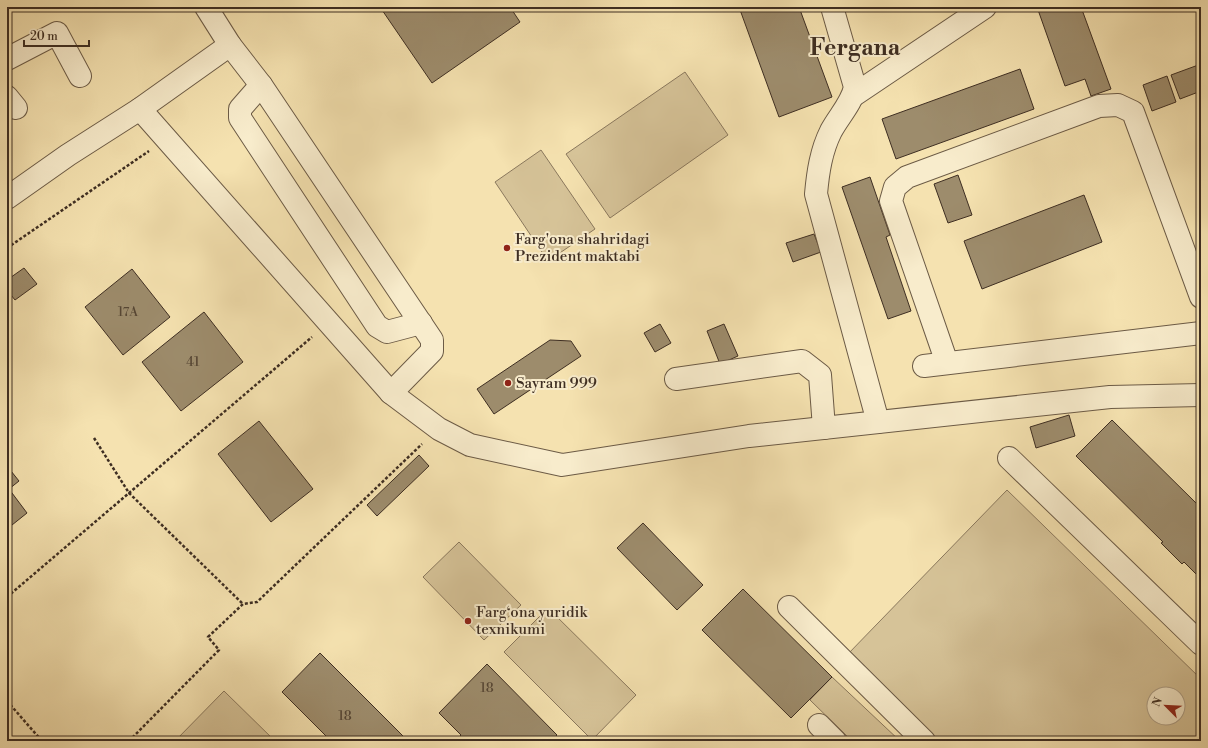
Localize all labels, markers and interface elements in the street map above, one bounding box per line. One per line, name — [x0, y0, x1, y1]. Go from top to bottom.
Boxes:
scale bar — [24, 22, 89, 48]
text: 20 m — [30, 29, 58, 44]
district label: Fergana — [810, 34, 901, 62]
place label: Farg'ona shahridagi Prezident maktabi — [515, 230, 650, 266]
marker: Farg'ona shahridagi Prezident maktabi — [502, 243, 512, 253]
house number: 17A — [118, 304, 139, 320]
house number: 41 — [186, 354, 200, 370]
place label: Sayram 999 — [516, 374, 597, 393]
marker: Sayram 999 — [503, 378, 513, 388]
place label: Farg‘ona yuridik texnikumi — [476, 603, 588, 639]
marker: Farg‘ona yuridik texnikumi — [463, 616, 473, 626]
house number: 18 — [480, 680, 494, 696]
north arrow — [1146, 686, 1186, 726]
text: N — [1150, 695, 1166, 709]
house number: 18 — [338, 708, 352, 724]

